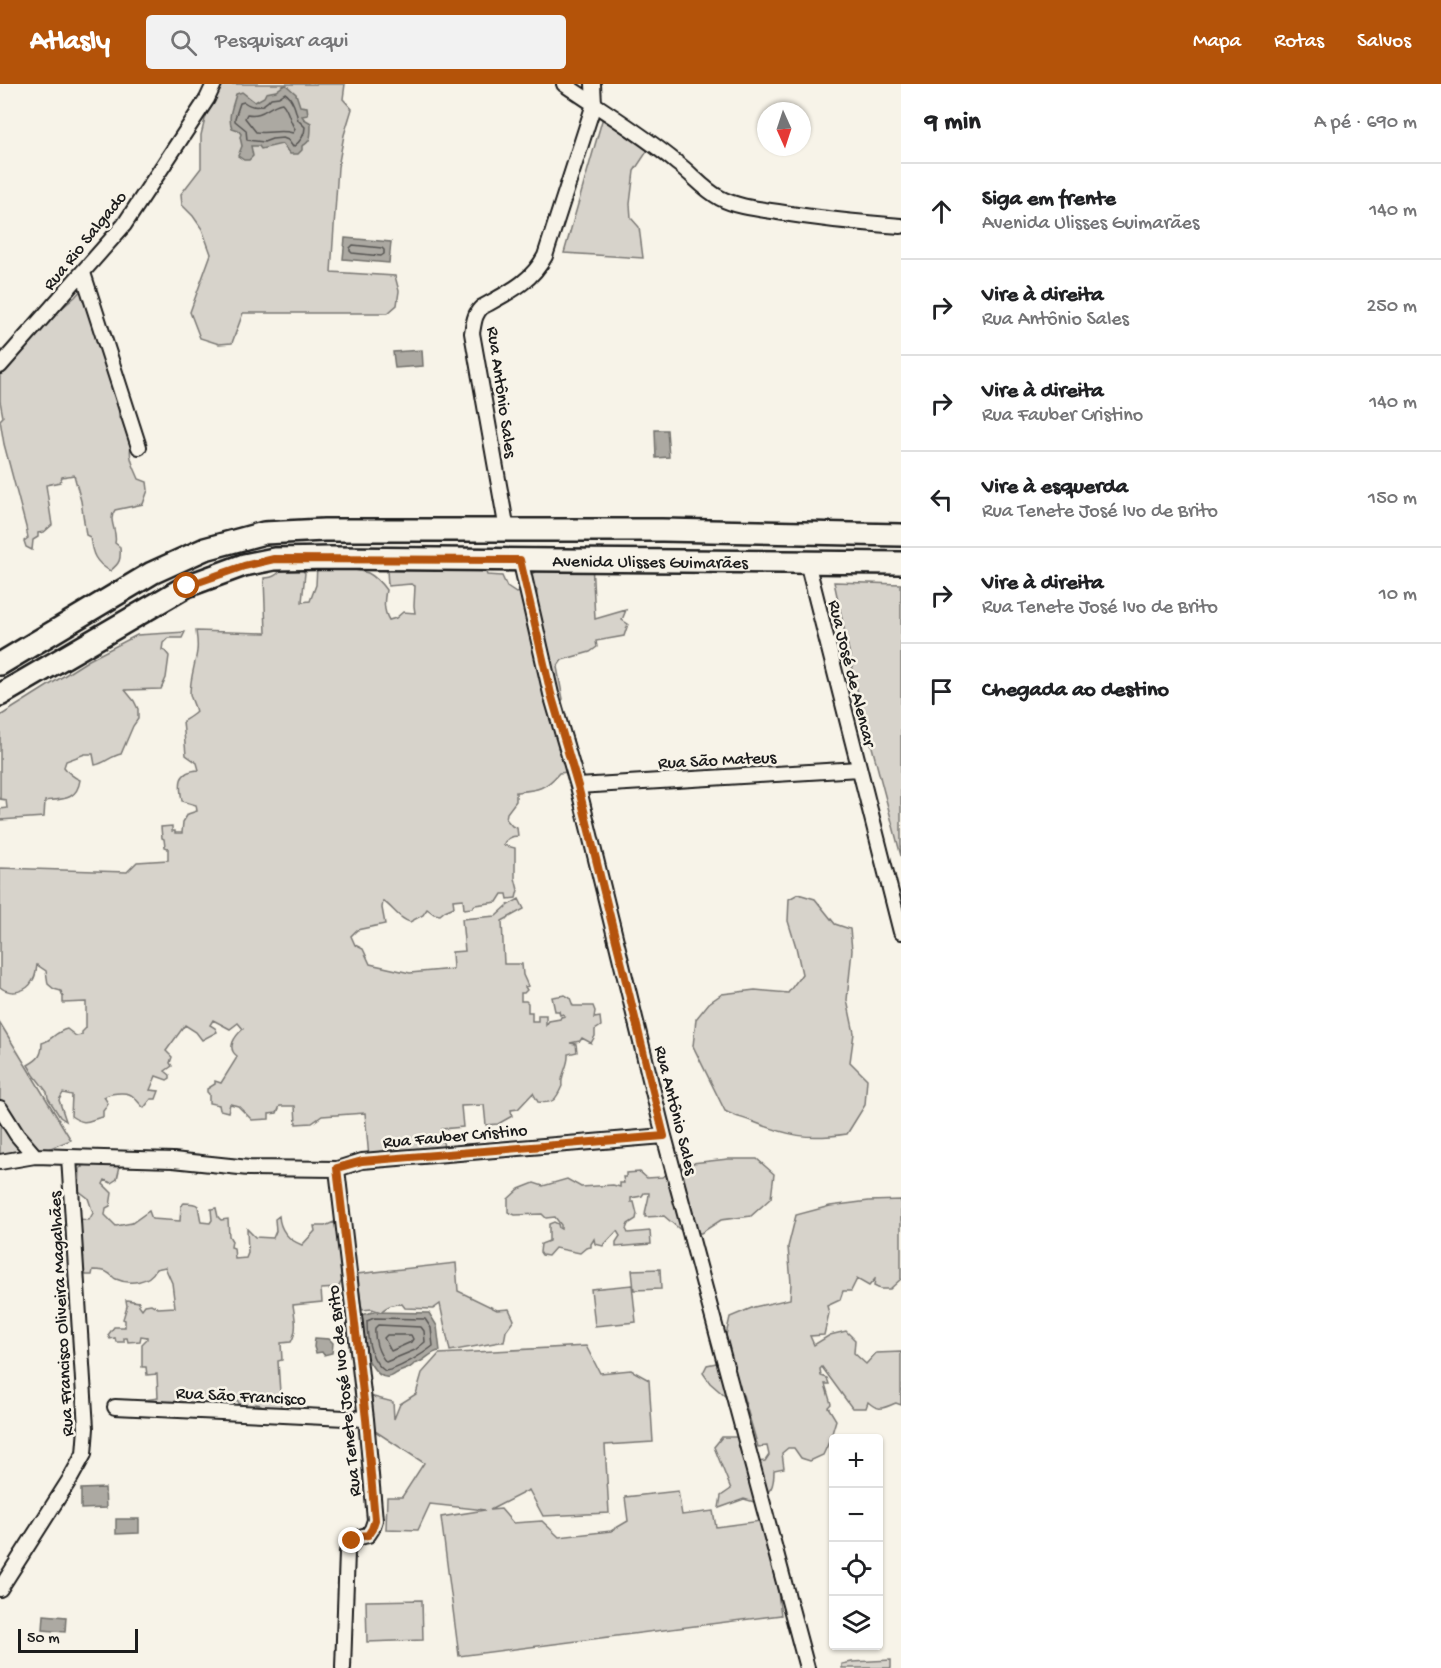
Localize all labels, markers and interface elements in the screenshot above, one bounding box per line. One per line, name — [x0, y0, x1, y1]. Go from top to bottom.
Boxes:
search box — [146, 15, 566, 69]
text: Atlasly — [30, 26, 110, 59]
icon: search — [167, 26, 200, 59]
text: Pesquisar aqui — [215, 29, 349, 55]
text: Mapa — [1193, 30, 1241, 55]
text: Rotas — [1274, 30, 1324, 55]
text: Salvos — [1357, 30, 1411, 55]
north arrow — [757, 102, 811, 156]
text: 9 min — [925, 108, 981, 139]
text: A pé · 690 m — [1314, 112, 1417, 135]
text: Siga em frente — [982, 187, 1116, 213]
street label: Rua Rio Salgado — [40, 188, 132, 295]
icon: ahead — [925, 195, 958, 228]
text: 140 m — [1369, 200, 1417, 223]
text: Avenida Ulisses Guimarães — [982, 213, 1199, 236]
text: Vire à direita — [982, 283, 1104, 309]
icon: right — [925, 291, 958, 324]
text: 250 m — [1366, 296, 1417, 319]
text: Rua Antônio Sales — [982, 309, 1129, 332]
street label: Rua Antônio Sales — [481, 325, 520, 461]
text: Vire à direita — [982, 379, 1104, 405]
icon: right — [925, 387, 958, 420]
text: 140 m — [1369, 392, 1417, 415]
text: Rua Fauber Cristino — [982, 405, 1143, 428]
text: Vire à esquerda — [982, 475, 1128, 501]
icon: left — [925, 483, 958, 516]
text: 150 m — [1368, 488, 1417, 511]
text: Rua Tenete José Ivo de Brito — [982, 501, 1218, 524]
street label: Avenida Ulisses Guimarães — [552, 552, 749, 575]
text: Vire à direita — [982, 571, 1104, 597]
route start — [173, 572, 199, 598]
icon: right — [925, 579, 958, 612]
text: 10 m — [1379, 584, 1417, 607]
text: Rua Tenete José Ivo de Brito — [982, 597, 1218, 620]
street label: Rua José de Alencar — [822, 598, 879, 751]
icon: arrive — [925, 675, 958, 708]
text: Chegada ao destino — [982, 678, 1169, 704]
street label: Rua São Mateus — [658, 748, 778, 775]
street label: Rua Antônio Sales — [648, 1044, 701, 1179]
street label: Rua Fauber Cristino — [382, 1121, 528, 1154]
street label: Rua Francisco Oliveira Magalhães — [46, 1189, 79, 1437]
street label: Rua Tenete José Ivo de Brito — [324, 1284, 367, 1497]
street label: Rua São Francisco — [175, 1384, 306, 1411]
map controls — [829, 1434, 883, 1650]
button: + — [829, 1434, 883, 1488]
button: − — [829, 1488, 883, 1542]
route end — [338, 1527, 364, 1553]
button: locate — [829, 1542, 883, 1596]
button: layers — [829, 1596, 883, 1650]
scale bar — [18, 1626, 138, 1654]
text: 50 m — [27, 1630, 60, 1649]

